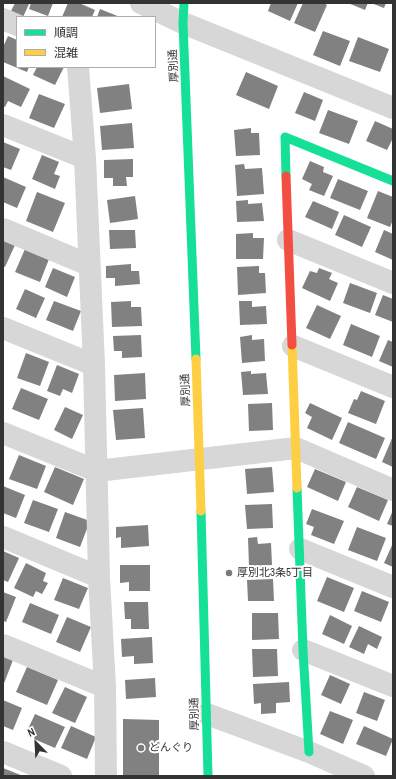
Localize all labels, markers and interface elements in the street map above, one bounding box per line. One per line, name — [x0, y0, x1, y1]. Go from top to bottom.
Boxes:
legend — [16, 16, 156, 68]
text: 順調 — [54, 25, 78, 41]
text: 混雑 — [54, 45, 78, 61]
street label: 厚別通 — [167, 49, 181, 83]
street label: 厚別通 — [179, 373, 193, 407]
place label: 厚別北3条5丁目 — [237, 566, 313, 580]
marker: 厚別北3条5丁目 — [224, 568, 234, 578]
street label: 厚別通 — [188, 697, 202, 731]
north arrow — [16, 723, 56, 763]
text: N — [25, 724, 37, 740]
place label: どんぐり — [149, 741, 193, 755]
marker: どんぐり — [136, 743, 146, 753]

